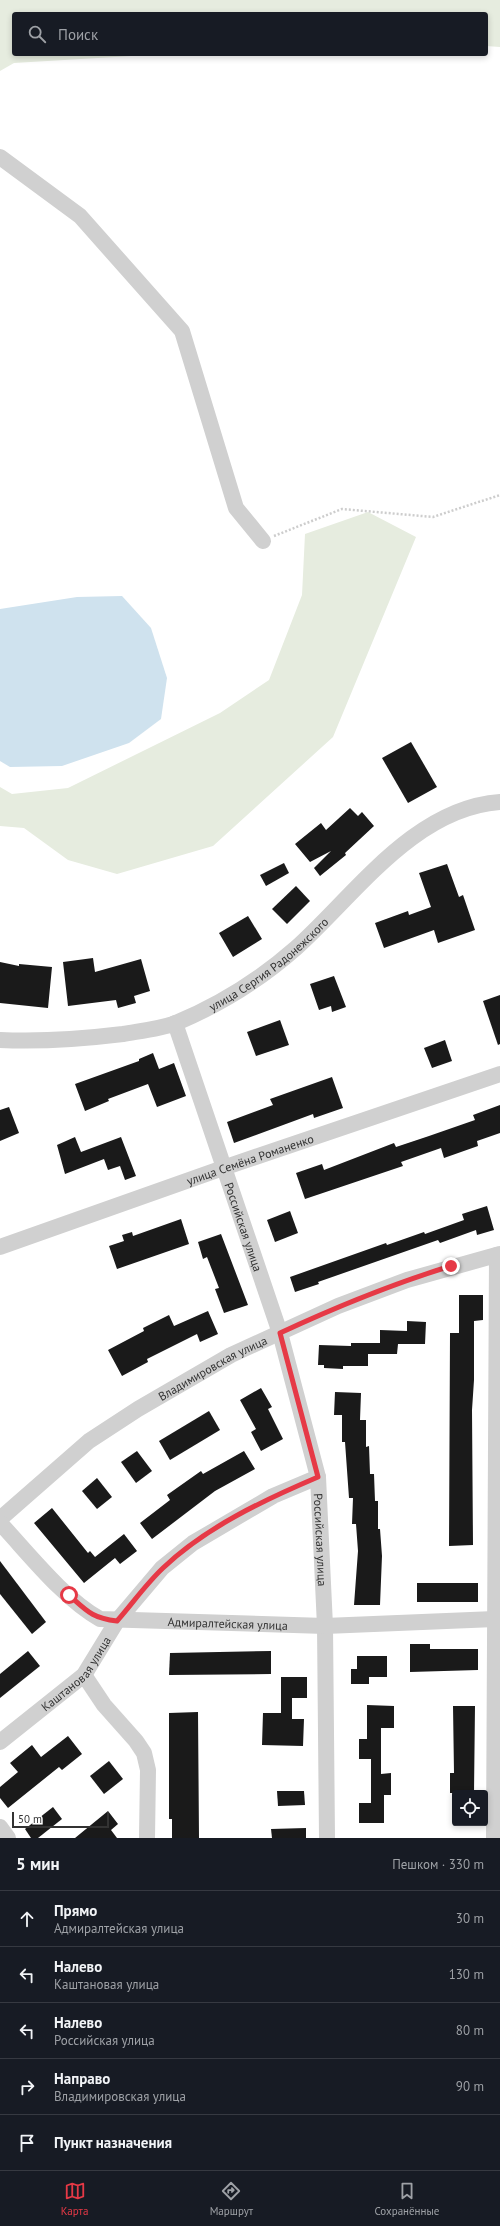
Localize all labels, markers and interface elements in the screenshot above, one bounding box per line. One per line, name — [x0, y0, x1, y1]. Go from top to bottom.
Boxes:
search box — [12, 12, 488, 56]
icon: search — [26, 23, 48, 45]
text: Поиск — [58, 25, 98, 44]
street label: улица Сергия Радонежского — [206, 914, 331, 1014]
street label: улица Семёна Романенко — [184, 1130, 315, 1188]
street label: Российская улица — [222, 1180, 266, 1273]
route end — [442, 1257, 460, 1275]
street label: Владимировская улица — [155, 1332, 269, 1403]
street label: Российская улица — [311, 1493, 331, 1587]
route start — [60, 1586, 78, 1604]
street label: Адмиралтейская улица — [167, 1614, 288, 1632]
street label: Каштановая улица — [38, 1633, 113, 1714]
map controls — [452, 1790, 488, 1826]
button: locate — [452, 1790, 488, 1826]
scale bar — [12, 1810, 109, 1829]
text: 50 m — [18, 1812, 42, 1826]
text: 5 мин — [16, 1853, 60, 1875]
text: Пешком · 330 m — [392, 1856, 484, 1873]
text: Прямо — [54, 1901, 97, 1920]
icon: ahead — [16, 1908, 38, 1930]
text: 30 m — [456, 1910, 484, 1927]
text: Адмиралтейская улица — [54, 1920, 184, 1937]
text: Налево — [54, 1957, 102, 1976]
icon: left — [16, 1964, 38, 1986]
text: 130 m — [449, 1966, 484, 1983]
text: Каштановая улица — [54, 1976, 159, 1993]
text: Налево — [54, 2013, 102, 2032]
icon: left — [16, 2020, 38, 2042]
text: 80 m — [456, 2022, 484, 2039]
text: Российская улица — [54, 2032, 155, 2049]
text: Направо — [54, 2069, 110, 2088]
icon: right — [16, 2076, 38, 2098]
text: 90 m — [456, 2078, 484, 2095]
text: Владимировская улица — [54, 2088, 186, 2105]
icon: arrive — [16, 2132, 38, 2154]
text: Пункт назначения — [54, 2133, 172, 2152]
tab: Карта — [61, 2180, 88, 2218]
tab: Маршрут — [210, 2180, 253, 2218]
tab: Сохранённые — [374, 2180, 439, 2218]

